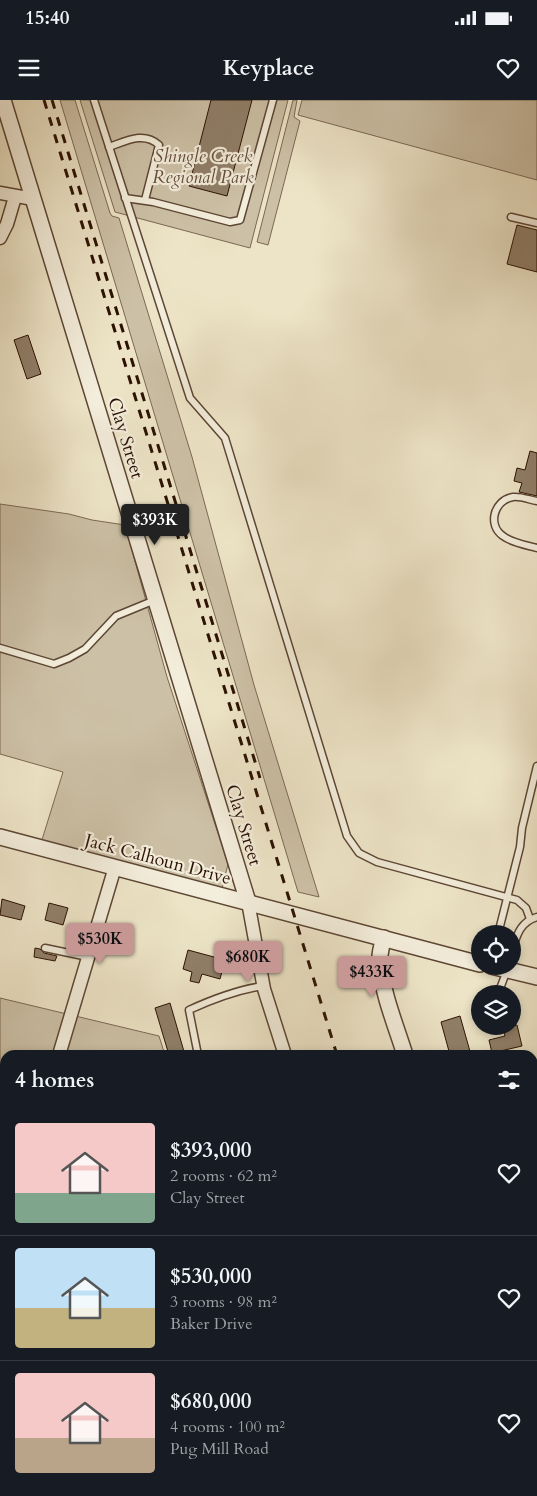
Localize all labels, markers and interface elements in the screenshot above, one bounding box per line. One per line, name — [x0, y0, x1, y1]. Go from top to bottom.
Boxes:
text: 15:40 — [25, 5, 69, 31]
text: Keyplace — [223, 53, 314, 83]
icon: menu — [15, 54, 43, 82]
icon: heart — [494, 54, 522, 82]
park label: Shingle Creek Regional Park — [152, 144, 254, 190]
street label: Clay Street — [101, 394, 150, 482]
pin: $393K — [120, 504, 190, 546]
text: $393K — [132, 509, 178, 531]
street label: Clay Street — [219, 781, 268, 869]
street label: Jack Calhoun Drive — [79, 827, 234, 891]
pin: $530K — [65, 922, 135, 965]
map controls — [471, 925, 521, 1035]
button: locate — [471, 925, 521, 975]
text: $530K — [77, 928, 123, 950]
pin: $680K — [213, 940, 283, 983]
text: $680K — [225, 946, 271, 968]
pin: $433K — [337, 956, 407, 998]
text: $433K — [349, 961, 395, 983]
button: layers — [471, 985, 521, 1035]
text: 4 homes — [15, 1066, 94, 1095]
icon: filters — [495, 1066, 523, 1094]
text: $393,000 — [170, 1136, 251, 1165]
icon: home — [55, 1143, 115, 1203]
icon: heart — [495, 1159, 523, 1187]
text: 2 rooms · 62 m² — [170, 1165, 277, 1187]
text: Clay Street — [170, 1187, 244, 1209]
text: $530,000 — [170, 1262, 251, 1291]
icon: home — [55, 1268, 115, 1328]
icon: heart — [495, 1284, 523, 1312]
text: 3 rooms · 98 m² — [170, 1291, 277, 1313]
text: Baker Drive — [170, 1313, 252, 1335]
text: $680,000 — [170, 1387, 251, 1416]
icon: home — [55, 1393, 115, 1453]
icon: heart — [495, 1409, 523, 1437]
text: 4 rooms · 100 m² — [170, 1416, 285, 1438]
text: Pug Mill Road — [170, 1438, 269, 1460]

